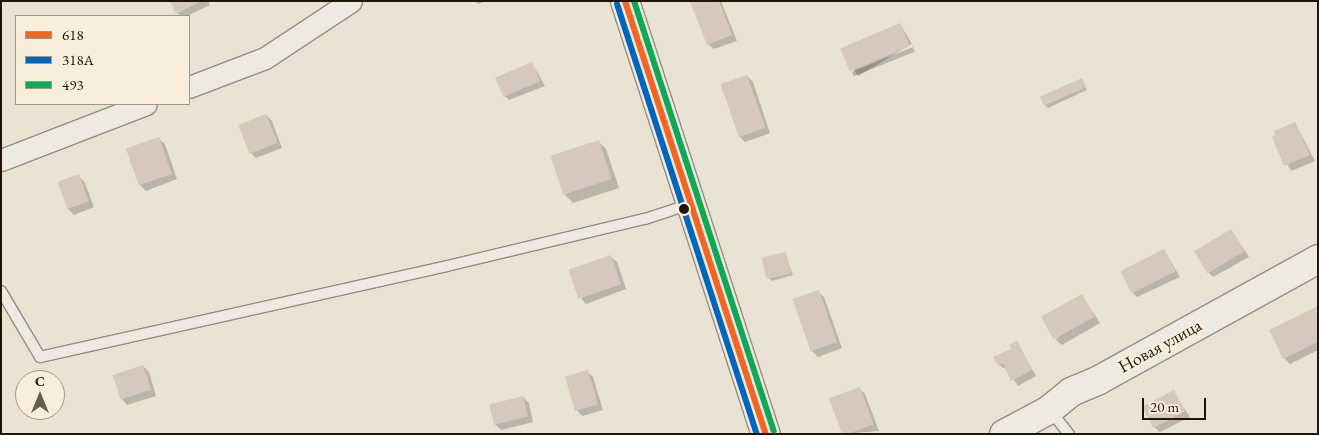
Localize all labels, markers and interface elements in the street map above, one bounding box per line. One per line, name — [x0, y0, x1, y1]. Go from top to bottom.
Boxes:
legend — [15, 15, 190, 105]
text: 618 — [62, 25, 84, 44]
text: 318А — [62, 50, 94, 69]
text: 493 — [62, 75, 84, 94]
unlabelled marker — [679, 204, 689, 214]
street label: Новая улица — [1115, 314, 1205, 378]
north arrow — [15, 370, 65, 420]
text: С — [35, 372, 45, 390]
scale bar — [1144, 388, 1208, 420]
text: 20 m — [1150, 397, 1179, 416]

